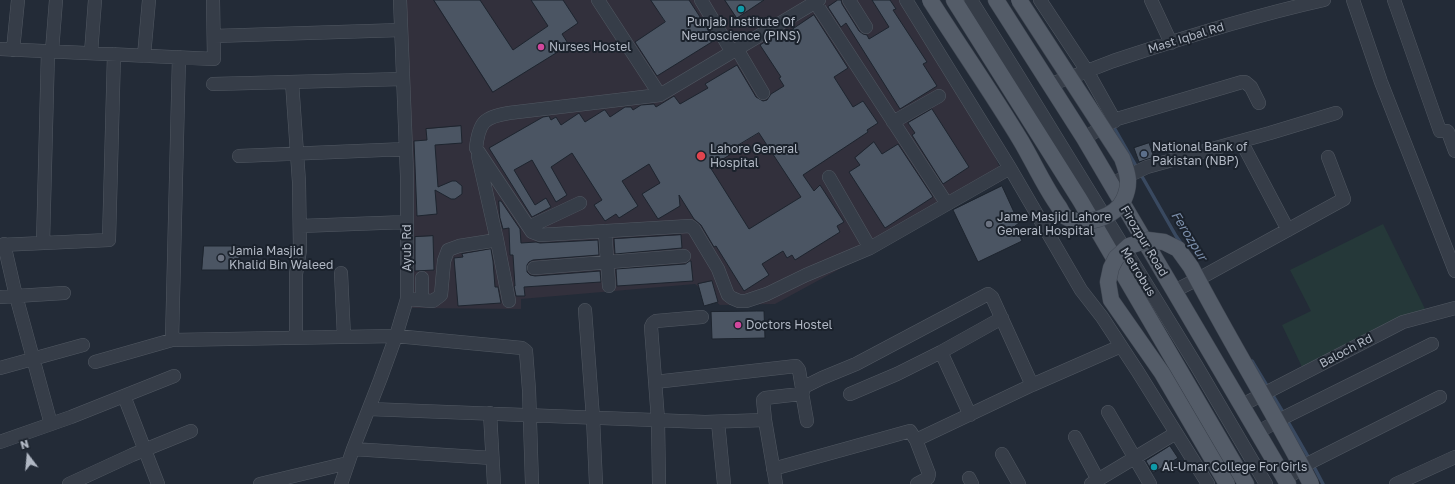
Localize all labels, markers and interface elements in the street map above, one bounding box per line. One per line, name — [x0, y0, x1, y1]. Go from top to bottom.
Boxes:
marker: Punjab Institute Of Neuroscience (PINS) — [736, 4, 746, 14]
place label: Punjab Institute Of Neuroscience (PINS) — [681, 15, 801, 43]
street label: Mast Iqbal Rd — [1146, 20, 1226, 56]
place label: Nurses Hostel — [549, 40, 631, 54]
marker: Nurses Hostel — [536, 42, 546, 52]
place label: National Bank of Pakistan (NBP) — [1152, 140, 1247, 168]
place label: Lahore General Hospital — [710, 142, 798, 170]
marker: National Bank of Pakistan (NBP) — [1139, 149, 1149, 159]
marker: Lahore General Hospital — [695, 150, 707, 162]
street label: Firozpur Road — [1117, 203, 1171, 279]
water label: Ferozpur — [1168, 208, 1210, 264]
place label: Jame Masjid Lahore General Hospital — [997, 210, 1111, 238]
marker: Jame Masjid Lahore General Hospital — [984, 219, 994, 229]
street label: Ayub Rd — [400, 224, 414, 272]
place label: Jamia Masjid Khalid Bin Waleed — [229, 244, 333, 272]
street label: Metrobus — [1117, 245, 1159, 299]
marker: Jamia Masjid Khalid Bin Waleed — [216, 253, 226, 263]
place label: Doctors Hostel — [746, 318, 832, 332]
marker: Doctors Hostel — [733, 320, 743, 330]
street label: Baloch Rd — [1317, 331, 1375, 371]
north arrow — [8, 436, 48, 476]
text: N — [19, 437, 30, 451]
place label: Al-Umar College For Girls — [1162, 460, 1307, 474]
marker: Al-Umar College For Girls — [1149, 462, 1159, 472]

